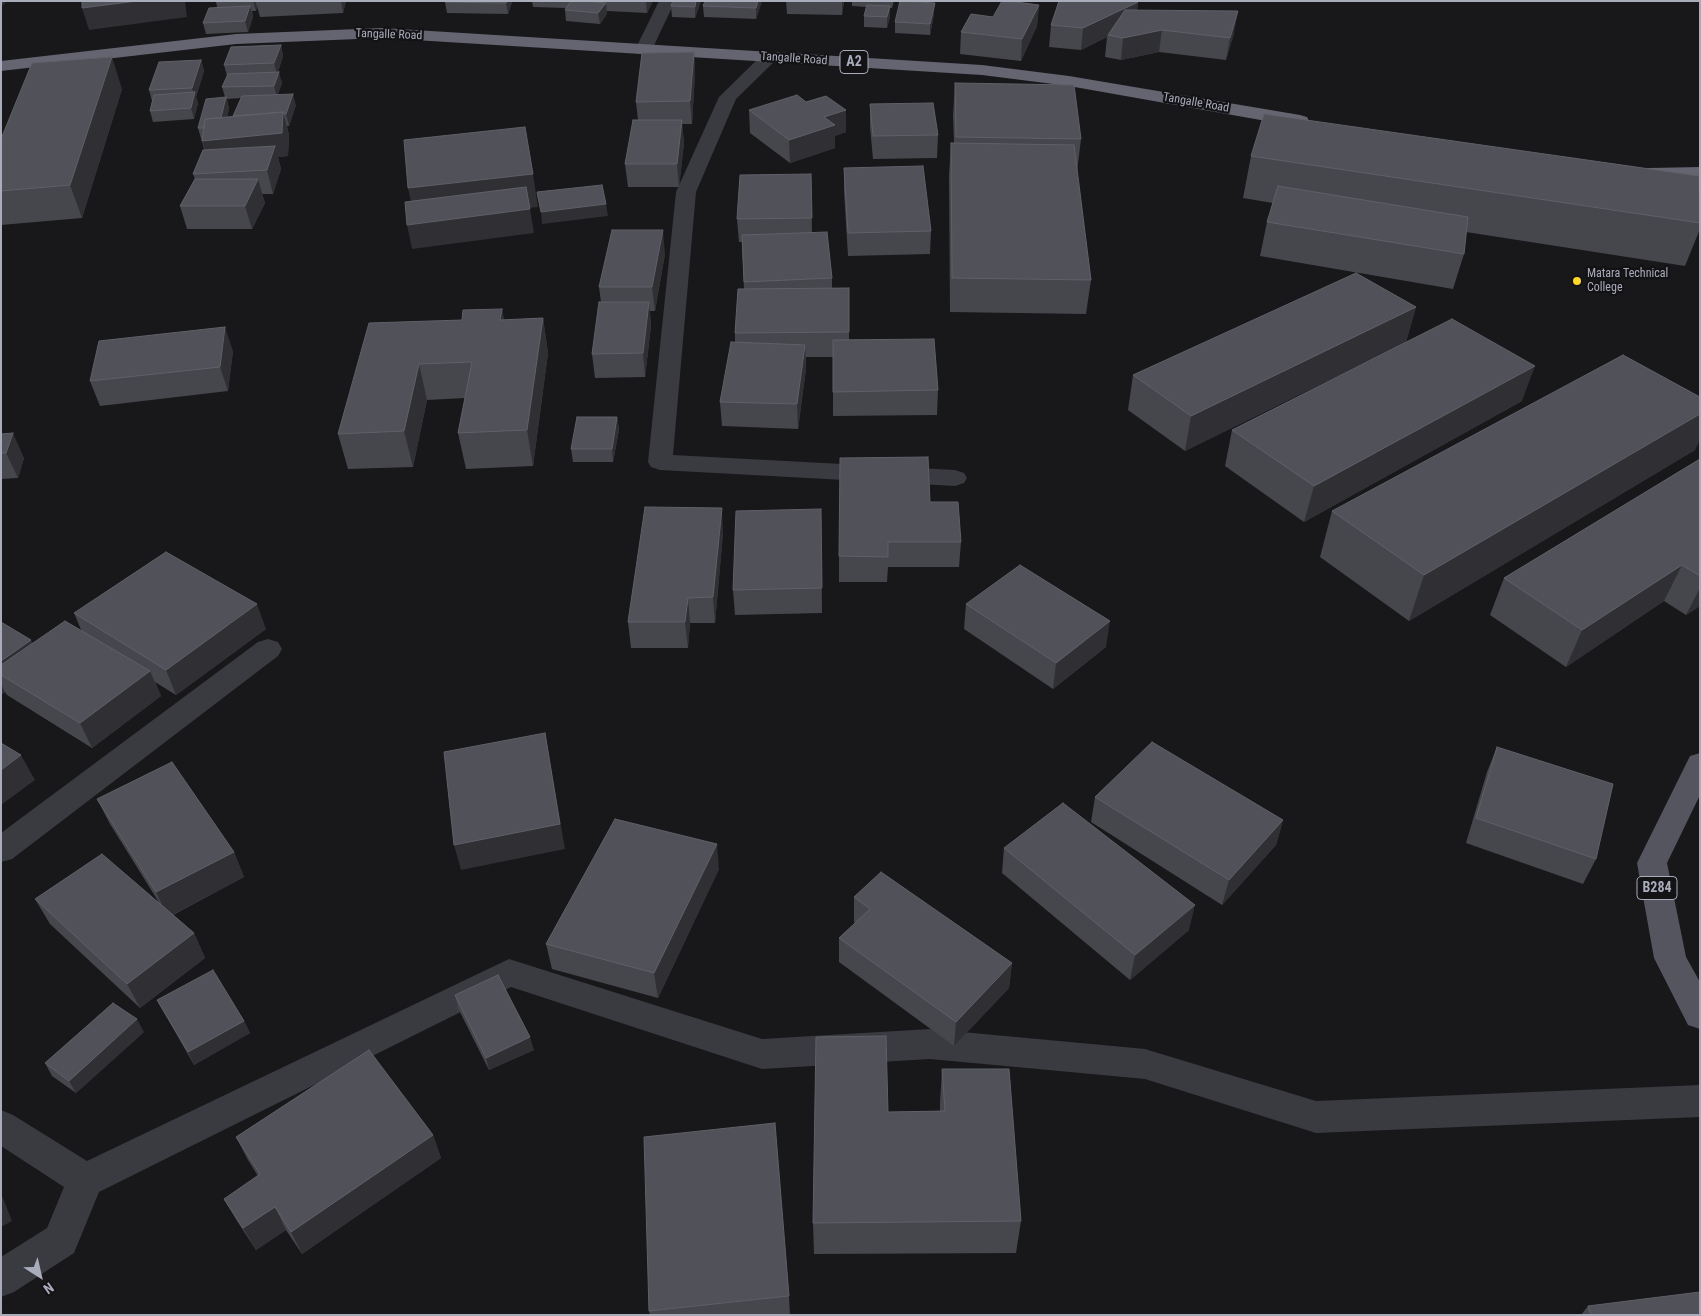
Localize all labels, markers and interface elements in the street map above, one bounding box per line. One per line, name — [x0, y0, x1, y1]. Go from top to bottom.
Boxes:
street label: Tangalle Road — [355, 27, 423, 43]
street label: Tangalle Road — [760, 49, 828, 69]
road number: A2 — [840, 51, 868, 74]
street label: Tangalle Road — [1162, 90, 1230, 116]
place label: Matara Technical College — [1587, 267, 1668, 295]
marker: Matara Technical College — [1571, 275, 1583, 287]
road number: B284 — [1637, 876, 1677, 900]
north arrow — [15, 1251, 65, 1301]
text: N — [41, 1279, 57, 1297]

